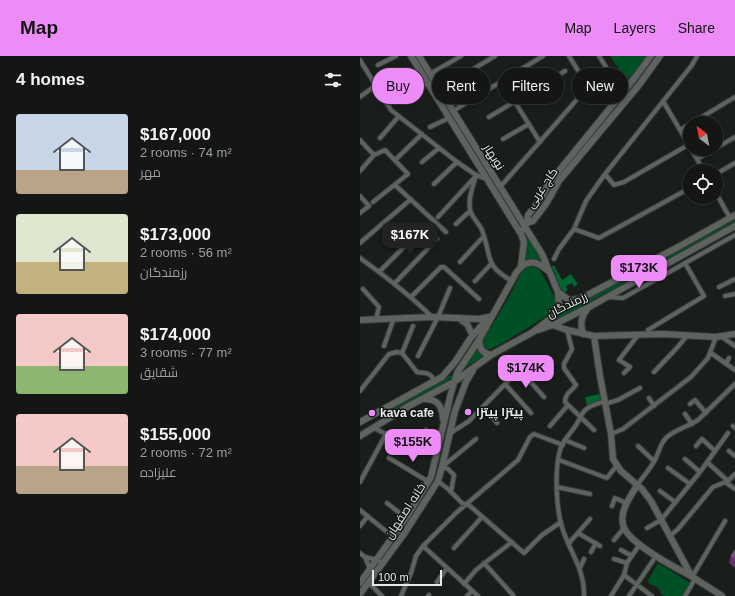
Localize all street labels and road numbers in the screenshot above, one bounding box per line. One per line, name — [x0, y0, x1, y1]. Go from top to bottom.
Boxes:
street label: نوبهار — [480, 141, 507, 173]
street label: کاج غربی — [523, 165, 561, 211]
street label: رزمندگان — [544, 289, 590, 321]
street label: خانه اصفهان — [382, 480, 428, 542]

